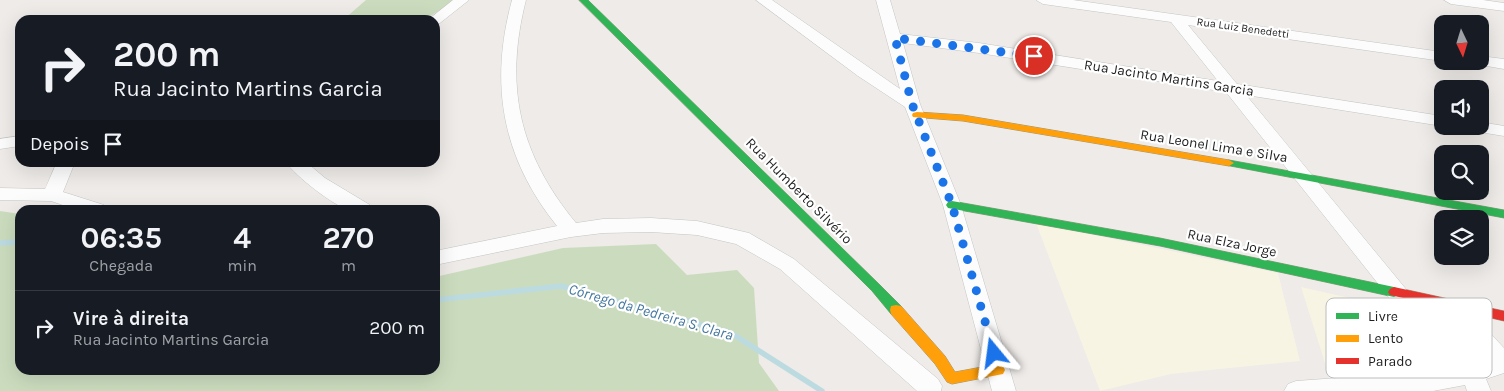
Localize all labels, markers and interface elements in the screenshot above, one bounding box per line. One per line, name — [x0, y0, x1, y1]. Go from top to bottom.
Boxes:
street label: Rua Luiz Benedetti — [1196, 15, 1290, 41]
north arrow — [1434, 15, 1489, 70]
map controls — [1434, 15, 1489, 265]
text: 200 m — [113, 34, 221, 75]
icon: right — [30, 35, 95, 100]
pin — [1013, 35, 1055, 77]
icon: arrive — [1020, 42, 1048, 70]
street label: Rua Jacinto Martins Garcia — [1083, 56, 1255, 100]
text: Rua Jacinto Martins Garcia — [113, 76, 383, 102]
button: sound — [1434, 80, 1489, 135]
street label: Rua Leonel Lima e Silva — [1139, 126, 1289, 166]
icon: arrive — [99, 130, 127, 158]
text: Depois — [30, 133, 89, 155]
street label: Rua Humberto Silvério — [742, 134, 856, 248]
button: search — [1434, 145, 1489, 200]
button: layers — [1434, 210, 1489, 265]
text: 06:35 — [81, 220, 162, 256]
text: 4 — [233, 220, 251, 256]
text: 270 — [322, 220, 374, 256]
street label: Rua Elza Jorge — [1186, 225, 1278, 261]
text: Chegada — [89, 256, 153, 275]
text: min — [227, 256, 257, 275]
text: m — [341, 256, 356, 275]
water label: Córrego da Pedreira S. Clara — [567, 280, 735, 344]
legend — [1326, 298, 1492, 378]
text: Vire à direita — [73, 308, 189, 330]
text: Livre — [1368, 308, 1398, 325]
icon: right — [30, 314, 58, 342]
text: 200 m — [369, 317, 425, 339]
position arrow — [967, 326, 1019, 378]
text: Rua Jacinto Martins Garcia — [73, 330, 269, 349]
text: Lento — [1368, 330, 1403, 347]
text: Parado — [1368, 353, 1412, 370]

